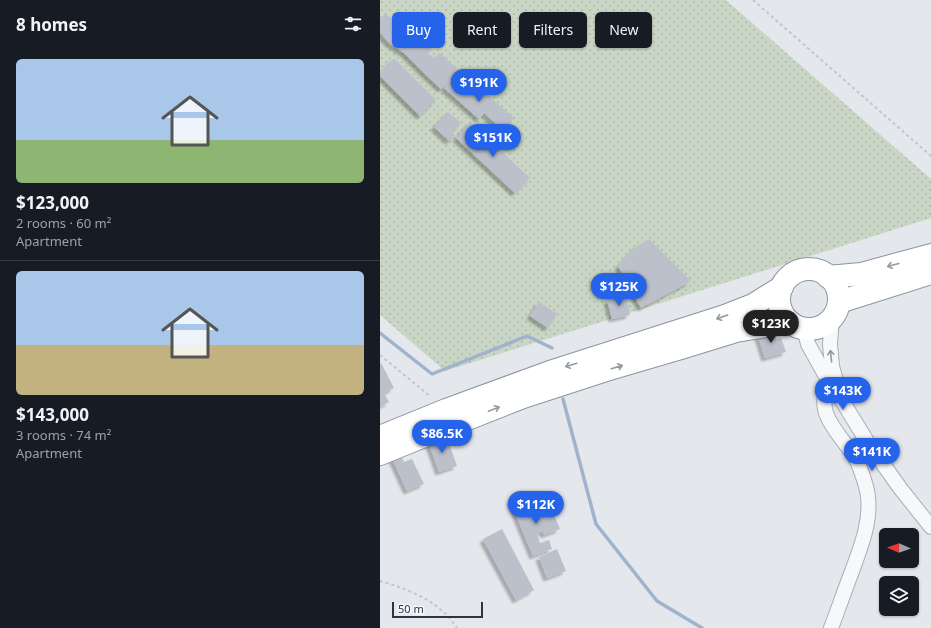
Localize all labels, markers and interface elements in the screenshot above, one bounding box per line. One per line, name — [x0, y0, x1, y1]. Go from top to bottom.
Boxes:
chip: Buy — [392, 12, 445, 48]
chip: Rent — [453, 12, 511, 48]
chip: Filters — [519, 12, 587, 48]
chip: New — [595, 12, 652, 48]
text: 8 homes — [16, 13, 87, 36]
icon: filters — [342, 13, 364, 35]
pin: $191K — [451, 69, 507, 103]
text: $191K — [460, 73, 498, 91]
icon: home — [154, 85, 226, 157]
pin: $151K — [465, 124, 521, 158]
text: $151K — [474, 128, 512, 146]
text: $123,000 — [16, 191, 89, 214]
text: 2 rooms · 60 m² — [16, 214, 111, 232]
text: Apartment — [16, 232, 82, 250]
one-way arrow — [887, 262, 900, 269]
pin: $125K — [591, 273, 647, 307]
text: $125K — [600, 277, 638, 295]
icon: home — [154, 297, 226, 369]
pin: $123K — [743, 310, 799, 344]
one-way arrow — [716, 314, 729, 321]
text: $123K — [752, 314, 790, 332]
one-way arrow — [828, 350, 835, 363]
one-way arrow — [565, 362, 578, 369]
one-way arrow — [611, 362, 624, 370]
pin: $143K — [815, 377, 871, 411]
text: $143K — [824, 381, 862, 399]
text: $143,000 — [16, 403, 89, 426]
one-way arrow — [488, 404, 500, 412]
pin: $86.5K — [409, 420, 475, 454]
text: $86.5K — [421, 424, 463, 442]
text: 3 rooms · 74 m² — [16, 426, 111, 444]
pin: $141K — [844, 438, 900, 472]
text: $141K — [853, 442, 891, 460]
text: Apartment — [16, 444, 82, 462]
pin: $112K — [508, 491, 564, 525]
text: $112K — [517, 495, 555, 513]
north arrow — [879, 528, 919, 568]
map controls — [879, 528, 919, 616]
button: layers — [879, 576, 919, 616]
scale bar — [392, 600, 483, 619]
text: 50 m — [398, 601, 424, 616]

